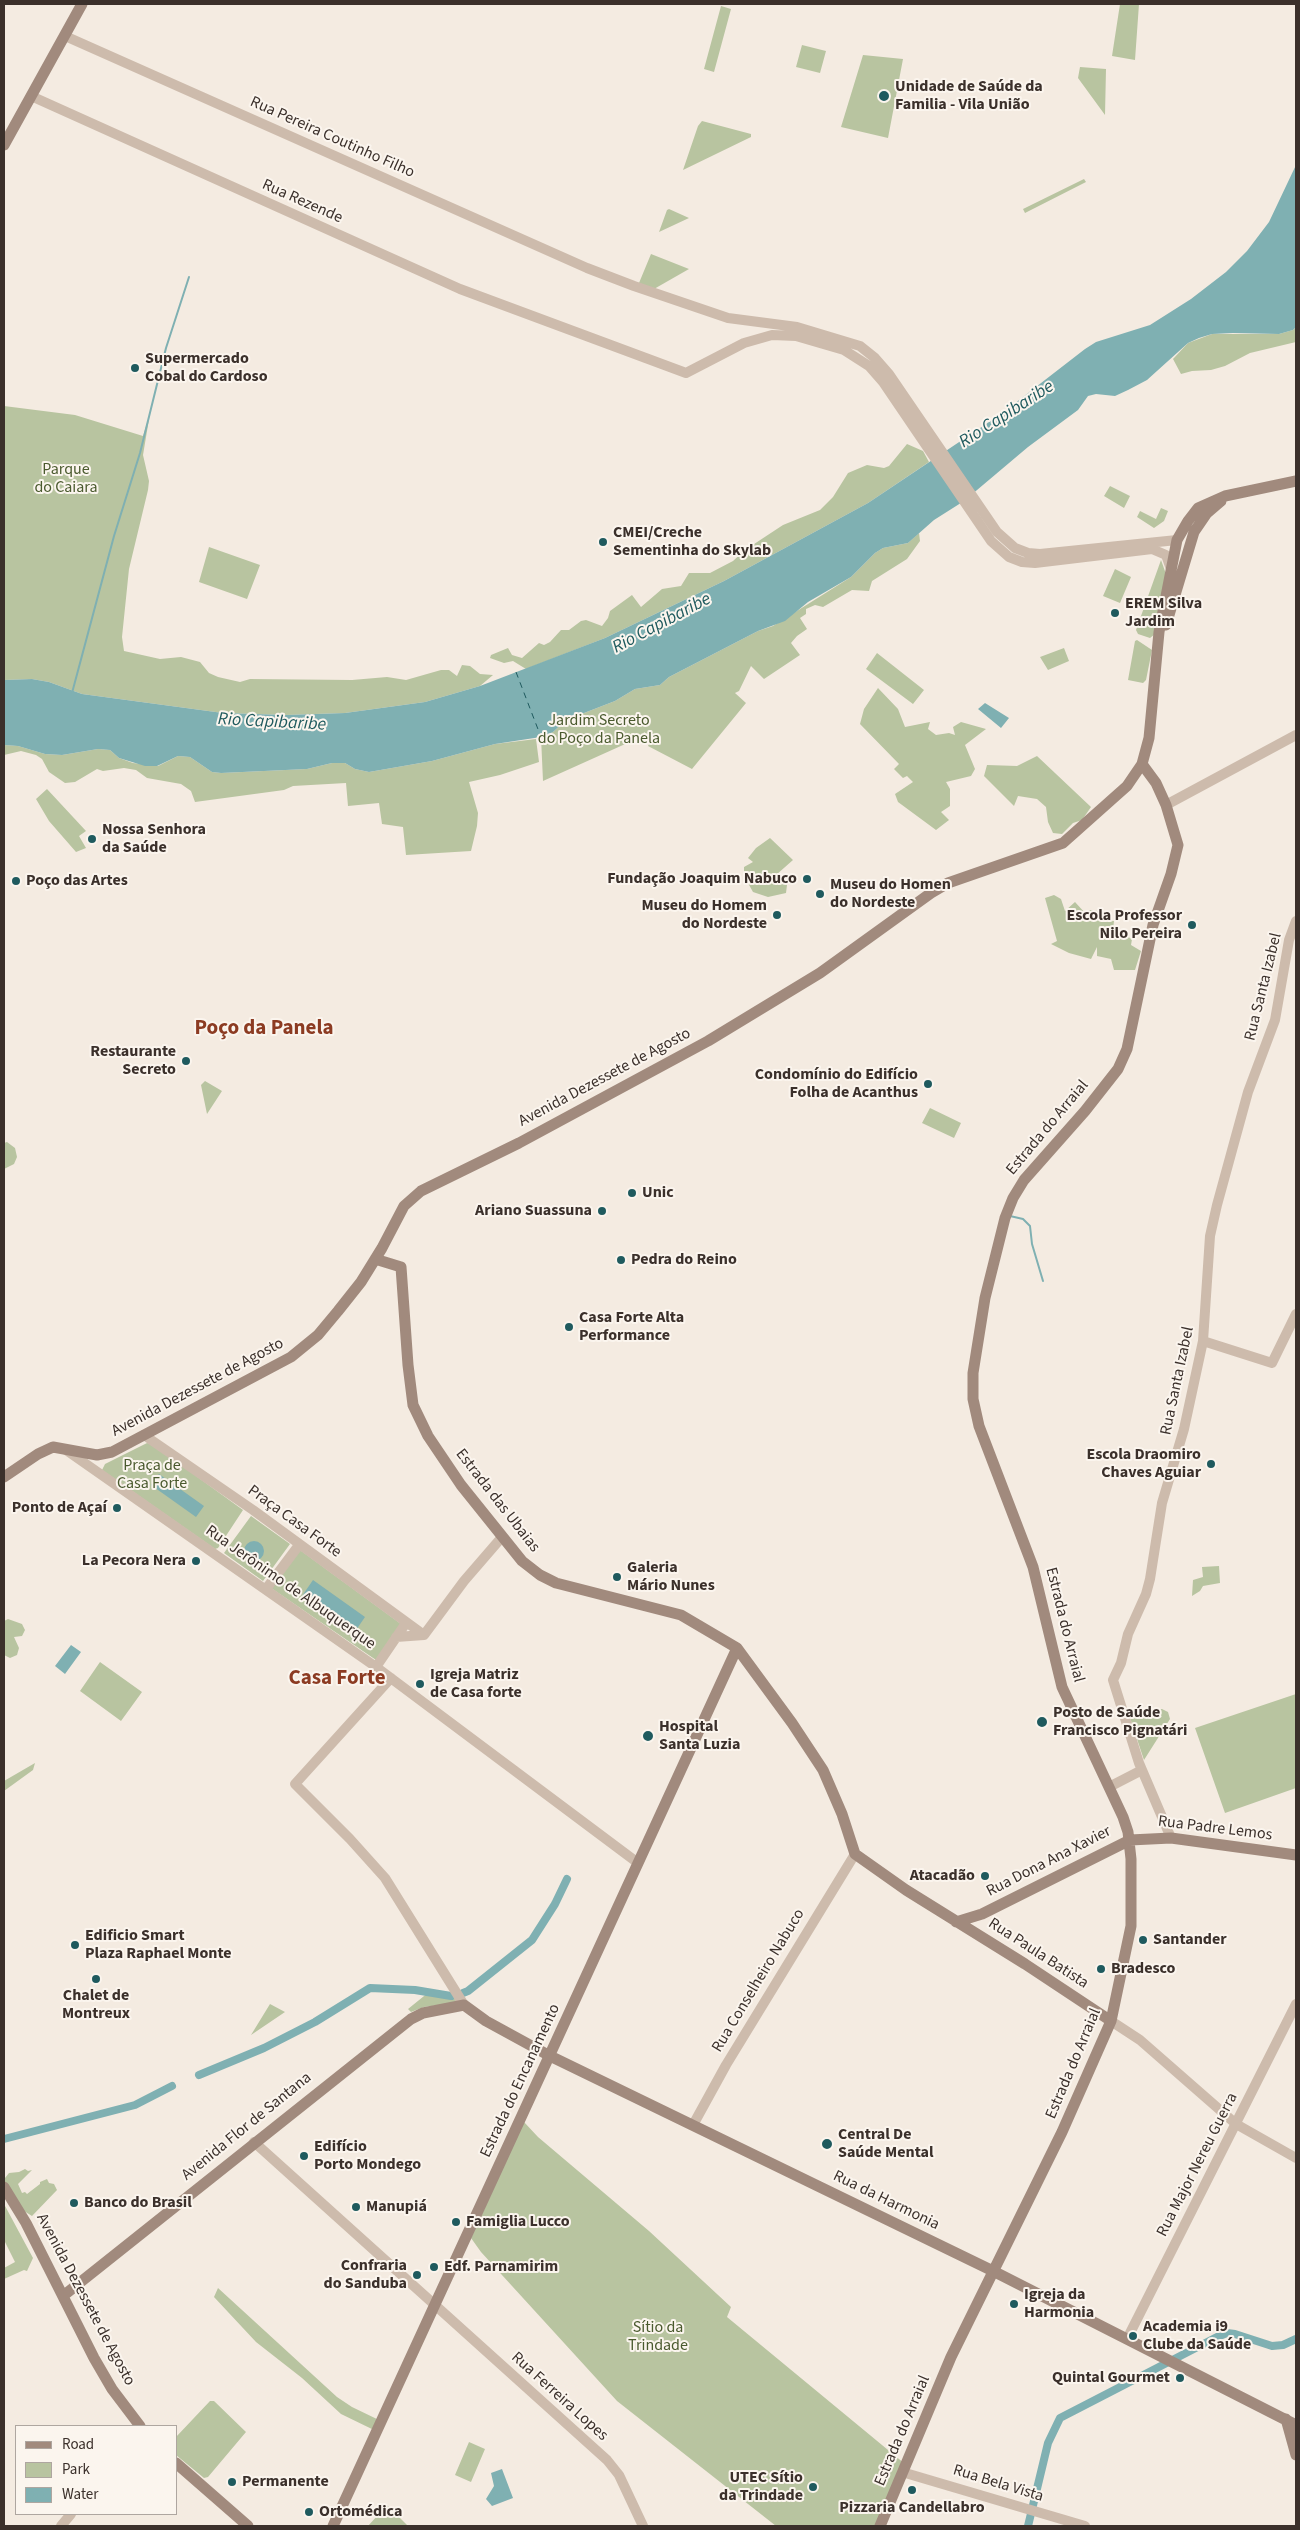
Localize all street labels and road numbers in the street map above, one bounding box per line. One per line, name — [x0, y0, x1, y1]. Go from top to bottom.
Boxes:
street label: Rua Pereira Coutinho Filho — [247, 93, 417, 183]
street label: Rua Rezende — [259, 176, 345, 228]
street label: Rua Santa Izabel — [1241, 931, 1287, 1043]
street label: Avenida Dezessete de Agosto — [516, 1024, 694, 1132]
street label: Estrada do Arraial — [1003, 1077, 1093, 1179]
street label: Rua Santa Izabel — [1157, 1325, 1199, 1437]
street label: Avenida Dezessete de Agosto — [109, 1334, 287, 1442]
street label: Estrada das Ubaias — [451, 1445, 543, 1557]
street label: Praça Casa Forte — [243, 1482, 345, 1562]
street label: Rua Jerônimo de Albuquerque — [201, 1522, 379, 1654]
street label: Estrada do Arraial — [1040, 1565, 1088, 1685]
street label: Rua Padre Lemos — [1157, 1812, 1273, 1846]
street label: Rua Dona Ana Xavier — [983, 1822, 1115, 1902]
street label: Rua Conselheiro Nabuco — [709, 1906, 809, 2056]
street label: Rua Paula Batista — [984, 1914, 1092, 1994]
street label: Estrada do Encanamento — [477, 2001, 565, 2161]
street label: Estrada do Arraial — [1042, 2006, 1106, 2122]
street label: Avenida Flor de Santana — [178, 2069, 316, 2185]
street label: Rua Major Nereu Guerra — [1153, 2090, 1243, 2240]
street label: Rua da Harmonia — [830, 2167, 942, 2235]
street label: Avenida Dezessete de Agosto — [31, 2211, 139, 2389]
street label: Rua Ferreira Lopes — [507, 2348, 611, 2446]
street label: Estrada do Arraial — [871, 2373, 935, 2489]
street label: Rua Bela Vista — [951, 2461, 1045, 2507]

